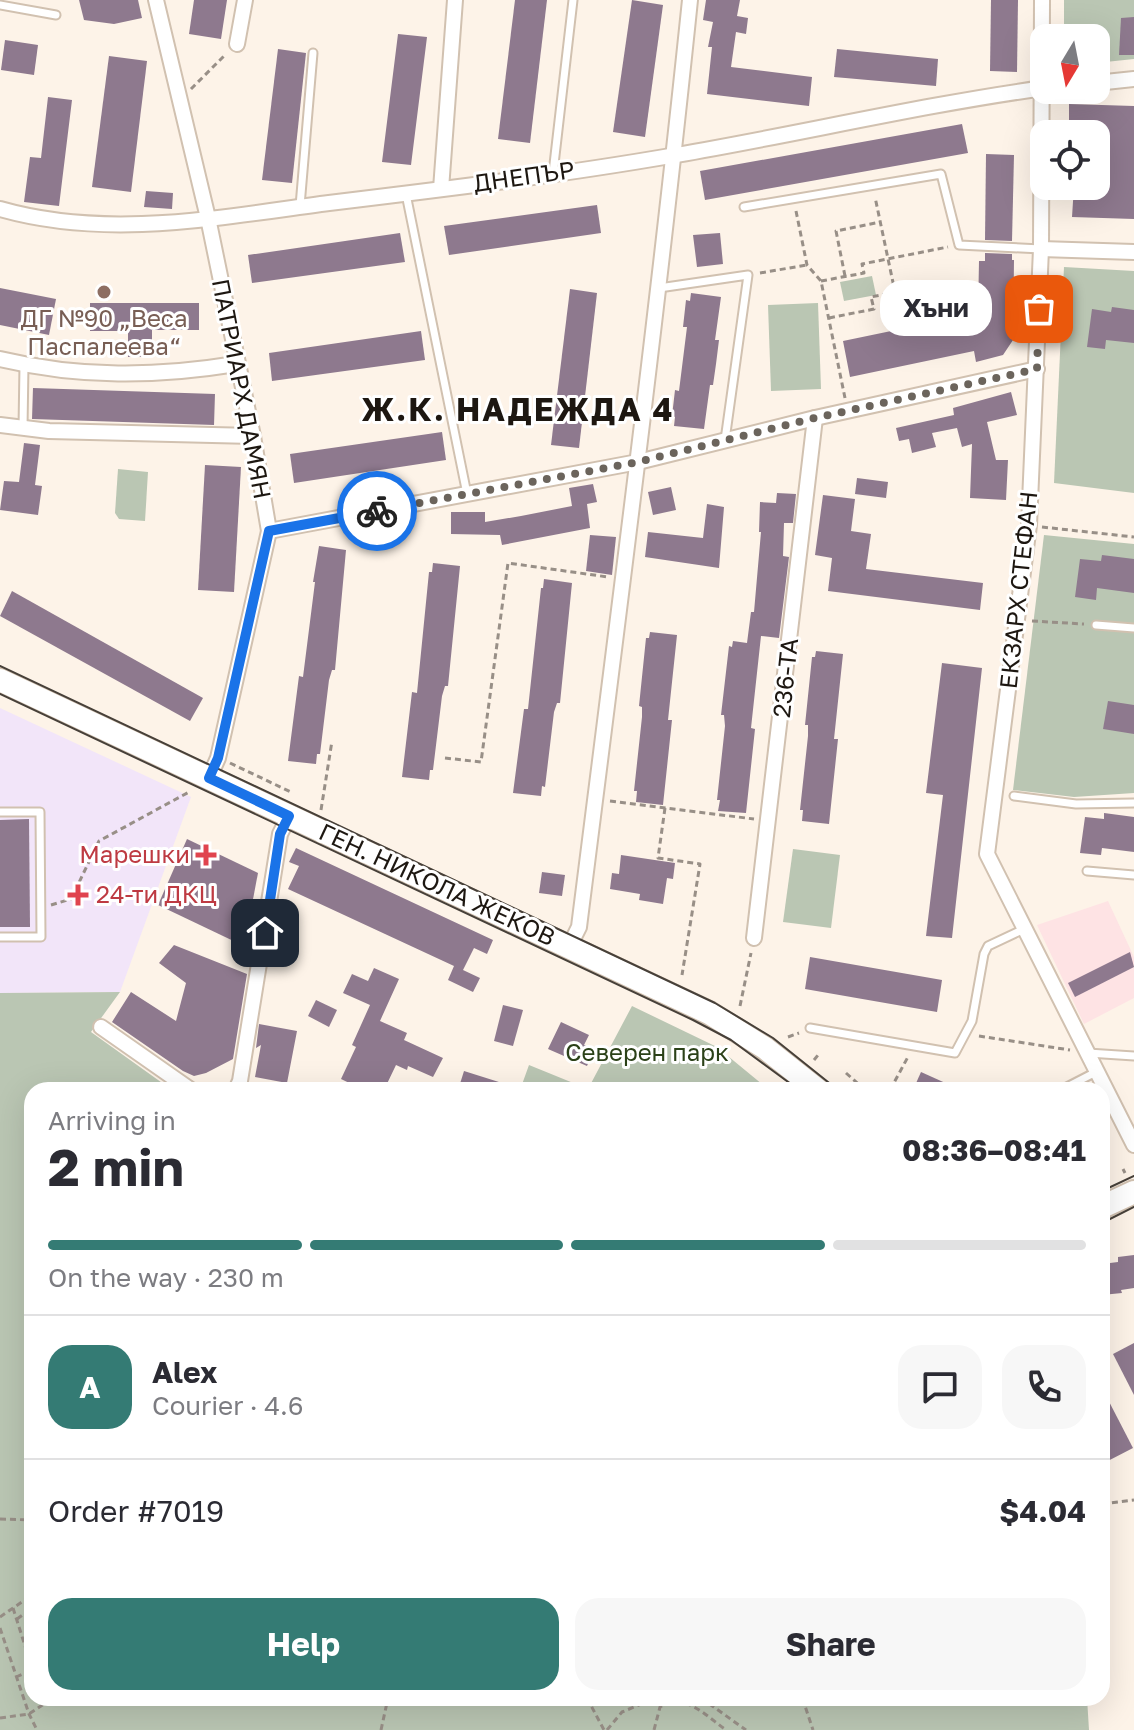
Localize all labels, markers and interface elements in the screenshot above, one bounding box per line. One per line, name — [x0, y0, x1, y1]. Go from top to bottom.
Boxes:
north arrow — [1030, 24, 1110, 104]
map controls — [1030, 24, 1110, 200]
button: locate — [1030, 120, 1110, 200]
street label: ДНЕПЪР — [471, 154, 576, 197]
pin — [1005, 275, 1073, 343]
street label: ПАТРИАРХ ДАМЯН — [207, 276, 278, 501]
callout: Хъни — [879, 281, 991, 337]
marker: ДГ №90 „Веса Паспалеева“ — [95, 283, 113, 301]
icon: bag — [1017, 287, 1061, 331]
text: Хъни — [903, 292, 969, 323]
place label: ДГ №90 „Веса Паспалеева“ — [20, 303, 188, 360]
district label: Ж.К. НАДЕЖДА 4 — [361, 390, 675, 428]
courier — [337, 471, 417, 551]
icon: bike — [355, 489, 399, 533]
street label: ЕКЗАРХ СТЕФАН — [993, 490, 1042, 690]
street label: 236-ТА — [766, 637, 803, 719]
street label: ГЕН. НИКОЛА ЖЕКОВ — [315, 816, 560, 951]
place label: Марешки — [79, 839, 190, 868]
marker: Марешки — [197, 846, 215, 864]
place label: 24-ти ДКЦ — [96, 879, 217, 908]
marker: 24-ти ДКЦ — [67, 884, 89, 906]
pin — [231, 899, 299, 967]
icon: home — [243, 911, 287, 955]
park label: Северен парк — [565, 1037, 729, 1066]
text: Arriving in — [48, 1105, 176, 1136]
text: 08:36–08:41 — [902, 1132, 1086, 1168]
text: 2 min — [48, 1135, 184, 1197]
text: On the way · 230 m — [48, 1262, 284, 1293]
button: chat — [898, 1345, 982, 1429]
button: phone — [1002, 1345, 1086, 1429]
text: Alex — [152, 1354, 217, 1390]
text: A — [79, 1369, 101, 1405]
text: Courier · 4.6 — [152, 1390, 304, 1421]
text: Order #7019 — [48, 1493, 224, 1529]
text: $4.04 — [999, 1493, 1086, 1529]
button: Help — [48, 1598, 559, 1690]
button: Share — [575, 1598, 1086, 1690]

